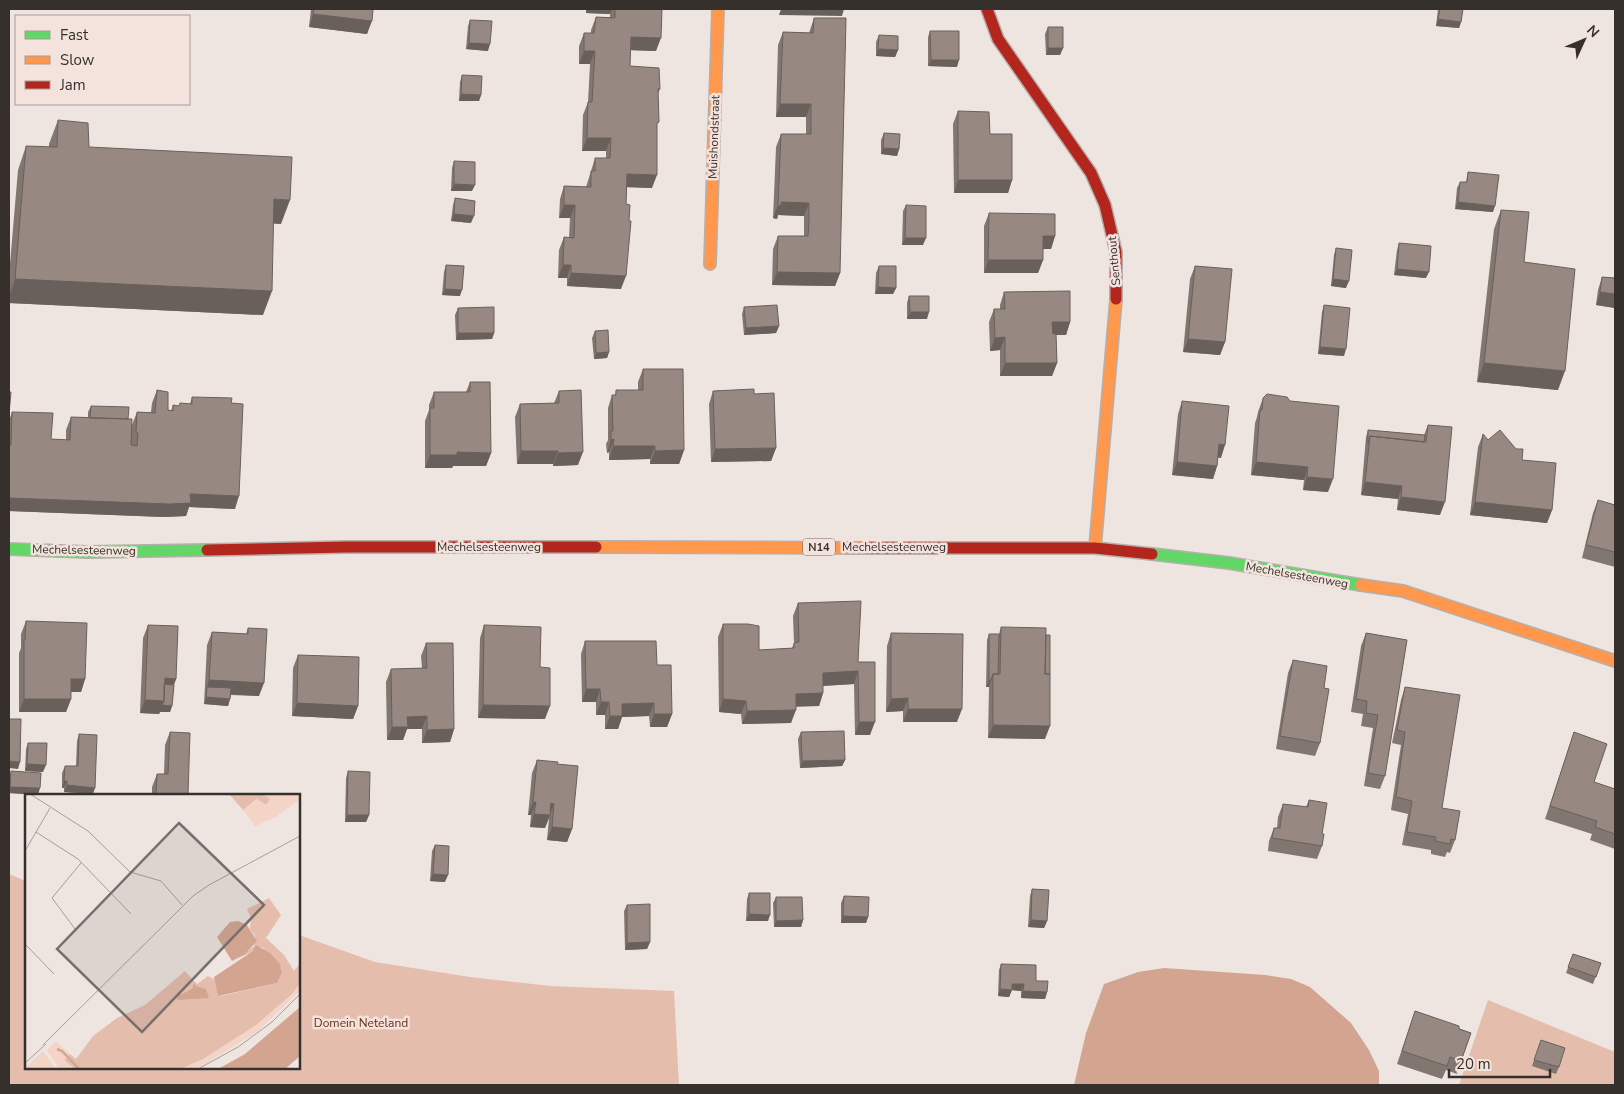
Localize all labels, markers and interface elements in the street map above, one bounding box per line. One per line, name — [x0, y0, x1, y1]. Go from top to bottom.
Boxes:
legend — [15, 15, 190, 105]
north arrow — [1559, 15, 1609, 65]
text: N — [1583, 21, 1603, 42]
text: Fast — [60, 25, 89, 45]
text: Slow — [60, 50, 95, 70]
text: Jam — [59, 75, 86, 95]
street label: Muishondstraat — [705, 94, 723, 179]
street label: Senthout — [1104, 235, 1124, 286]
road number: N14 — [803, 538, 835, 556]
street label: Mechelsesteenweg — [437, 539, 541, 555]
street label: Mechelsesteenweg — [842, 539, 946, 555]
street label: Mechelsesteenweg — [32, 541, 136, 559]
street label: Mechelsesteenweg — [1244, 558, 1350, 592]
inset map — [25, 794, 300, 1069]
park label: Domein Neteland — [314, 1015, 408, 1031]
scale bar — [1449, 1046, 1550, 1078]
text: 20 m — [1456, 1054, 1491, 1074]

